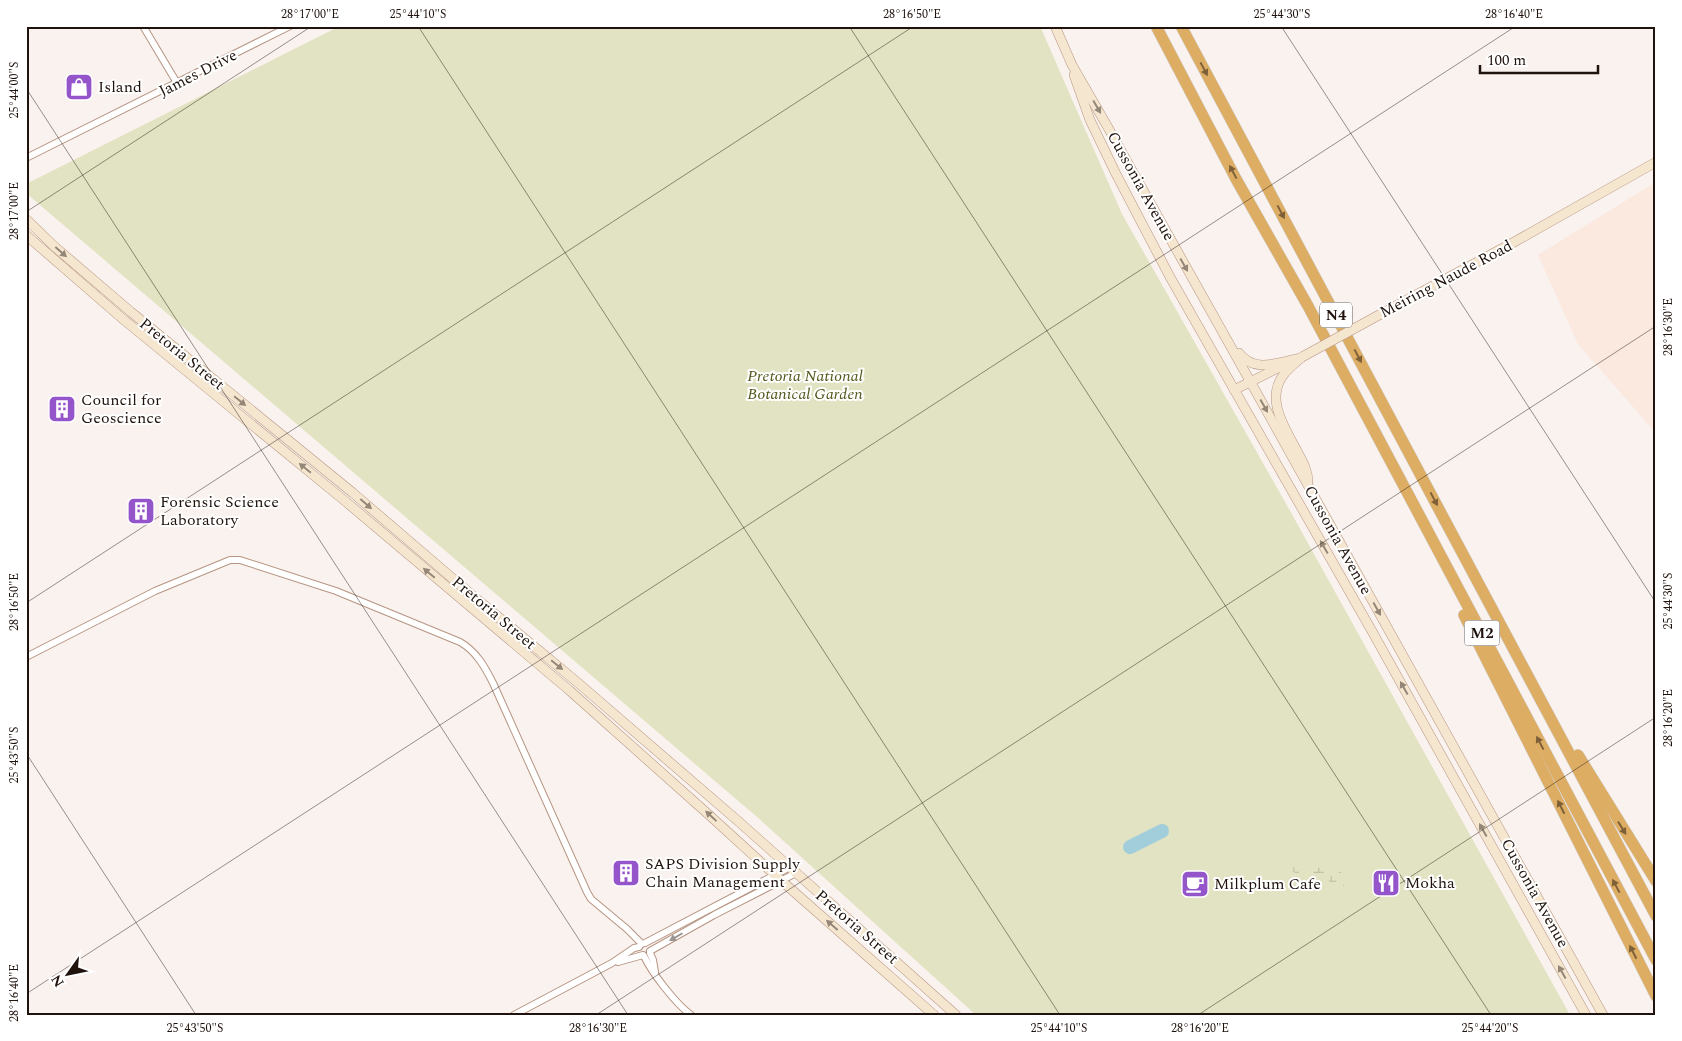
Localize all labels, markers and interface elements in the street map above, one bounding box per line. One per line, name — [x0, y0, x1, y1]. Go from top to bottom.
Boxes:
text: 28°17'00"E — [281, 5, 339, 24]
text: 25°44'10"S — [390, 5, 446, 24]
text: 28°16'50"E — [883, 5, 941, 24]
text: 25°44'30"S — [1254, 5, 1310, 24]
text: 28°16'40"E — [1485, 5, 1543, 24]
scale bar — [1480, 42, 1597, 74]
street label: James Drive — [155, 43, 241, 103]
text: 100 m — [1487, 49, 1526, 72]
text: 25°44'00"S — [5, 62, 24, 118]
one-way arrow — [1200, 62, 1209, 76]
shop icon: Island — [64, 72, 94, 102]
place label: Island — [98, 75, 142, 99]
one-way arrow — [1092, 101, 1101, 114]
street label: Cussonia Avenue — [1101, 127, 1181, 245]
one-way arrow — [1229, 165, 1237, 179]
text: 28°17'00"E — [5, 182, 24, 240]
one-way arrow — [1277, 205, 1285, 220]
street label: Meiring Naude Road — [1375, 234, 1517, 324]
one-way arrow — [55, 247, 68, 258]
one-way arrow — [1180, 257, 1188, 272]
text: 28°16'30"E — [1659, 298, 1678, 356]
road number: N4 — [1320, 302, 1352, 328]
street label: Pretoria Street — [134, 312, 230, 396]
one-way arrow — [1354, 348, 1362, 363]
park label: Pretoria National Botanical Garden — [747, 364, 863, 406]
place label: Council for Geoscience — [81, 388, 162, 430]
building icon: Council for Geoscience — [47, 394, 77, 424]
one-way arrow — [233, 396, 246, 407]
one-way arrow — [1260, 399, 1268, 413]
one-way arrow — [299, 463, 312, 474]
street label: Cussonia Avenue — [1298, 481, 1378, 599]
place label: Forensic Science Laboratory — [160, 490, 279, 532]
one-way arrow — [1430, 492, 1438, 507]
building icon: Forensic Science Laboratory — [126, 496, 156, 526]
one-way arrow — [360, 498, 372, 509]
one-way arrow — [1320, 539, 1328, 554]
one-way arrow — [424, 567, 436, 579]
street label: Pretoria Street — [447, 571, 542, 656]
text: 28°16'50"E — [5, 573, 24, 631]
text: 25°44'30"S — [1659, 573, 1678, 629]
one-way arrow — [1372, 603, 1381, 616]
road number: M2 — [1464, 620, 1500, 646]
one-way arrow — [550, 660, 563, 671]
one-way arrow — [1400, 681, 1408, 695]
text: 28°16'20"E — [1659, 689, 1678, 747]
text: 25°43'50"S — [5, 727, 24, 783]
one-way arrow — [1536, 735, 1544, 750]
one-way arrow — [1557, 800, 1565, 814]
one-way arrow — [706, 810, 718, 822]
one-way arrow — [1617, 821, 1627, 834]
one-way arrow — [1478, 824, 1487, 837]
street label: Cussonia Avenue — [1495, 834, 1575, 952]
place label: SAPS Division Supply Chain Management — [645, 852, 801, 894]
building icon: SAPS Division Supply Chain Management — [611, 858, 641, 888]
restaurant icon: Mokha — [1371, 868, 1401, 898]
cafe icon: Milkplum Cafe — [1180, 869, 1210, 899]
place label: Mokha — [1405, 871, 1455, 895]
place label: Milkplum Cafe — [1214, 872, 1321, 896]
one-way arrow — [1612, 879, 1621, 893]
street label: Pretoria Street — [810, 884, 904, 970]
one-way arrow — [826, 919, 839, 930]
one-way arrow — [668, 933, 683, 941]
one-way arrow — [1629, 945, 1637, 959]
north arrow — [42, 948, 92, 998]
text: 28°16'40"E — [5, 964, 24, 1022]
one-way arrow — [1558, 965, 1566, 979]
text: N — [46, 970, 69, 991]
text: 25°43'50"S — [167, 1019, 223, 1038]
text: 28°16'30"E — [569, 1019, 627, 1038]
text: 25°44'10"S — [1031, 1019, 1087, 1038]
text: 28°16'20"E — [1171, 1019, 1229, 1038]
text: 25°44'20"S — [1462, 1019, 1518, 1038]

